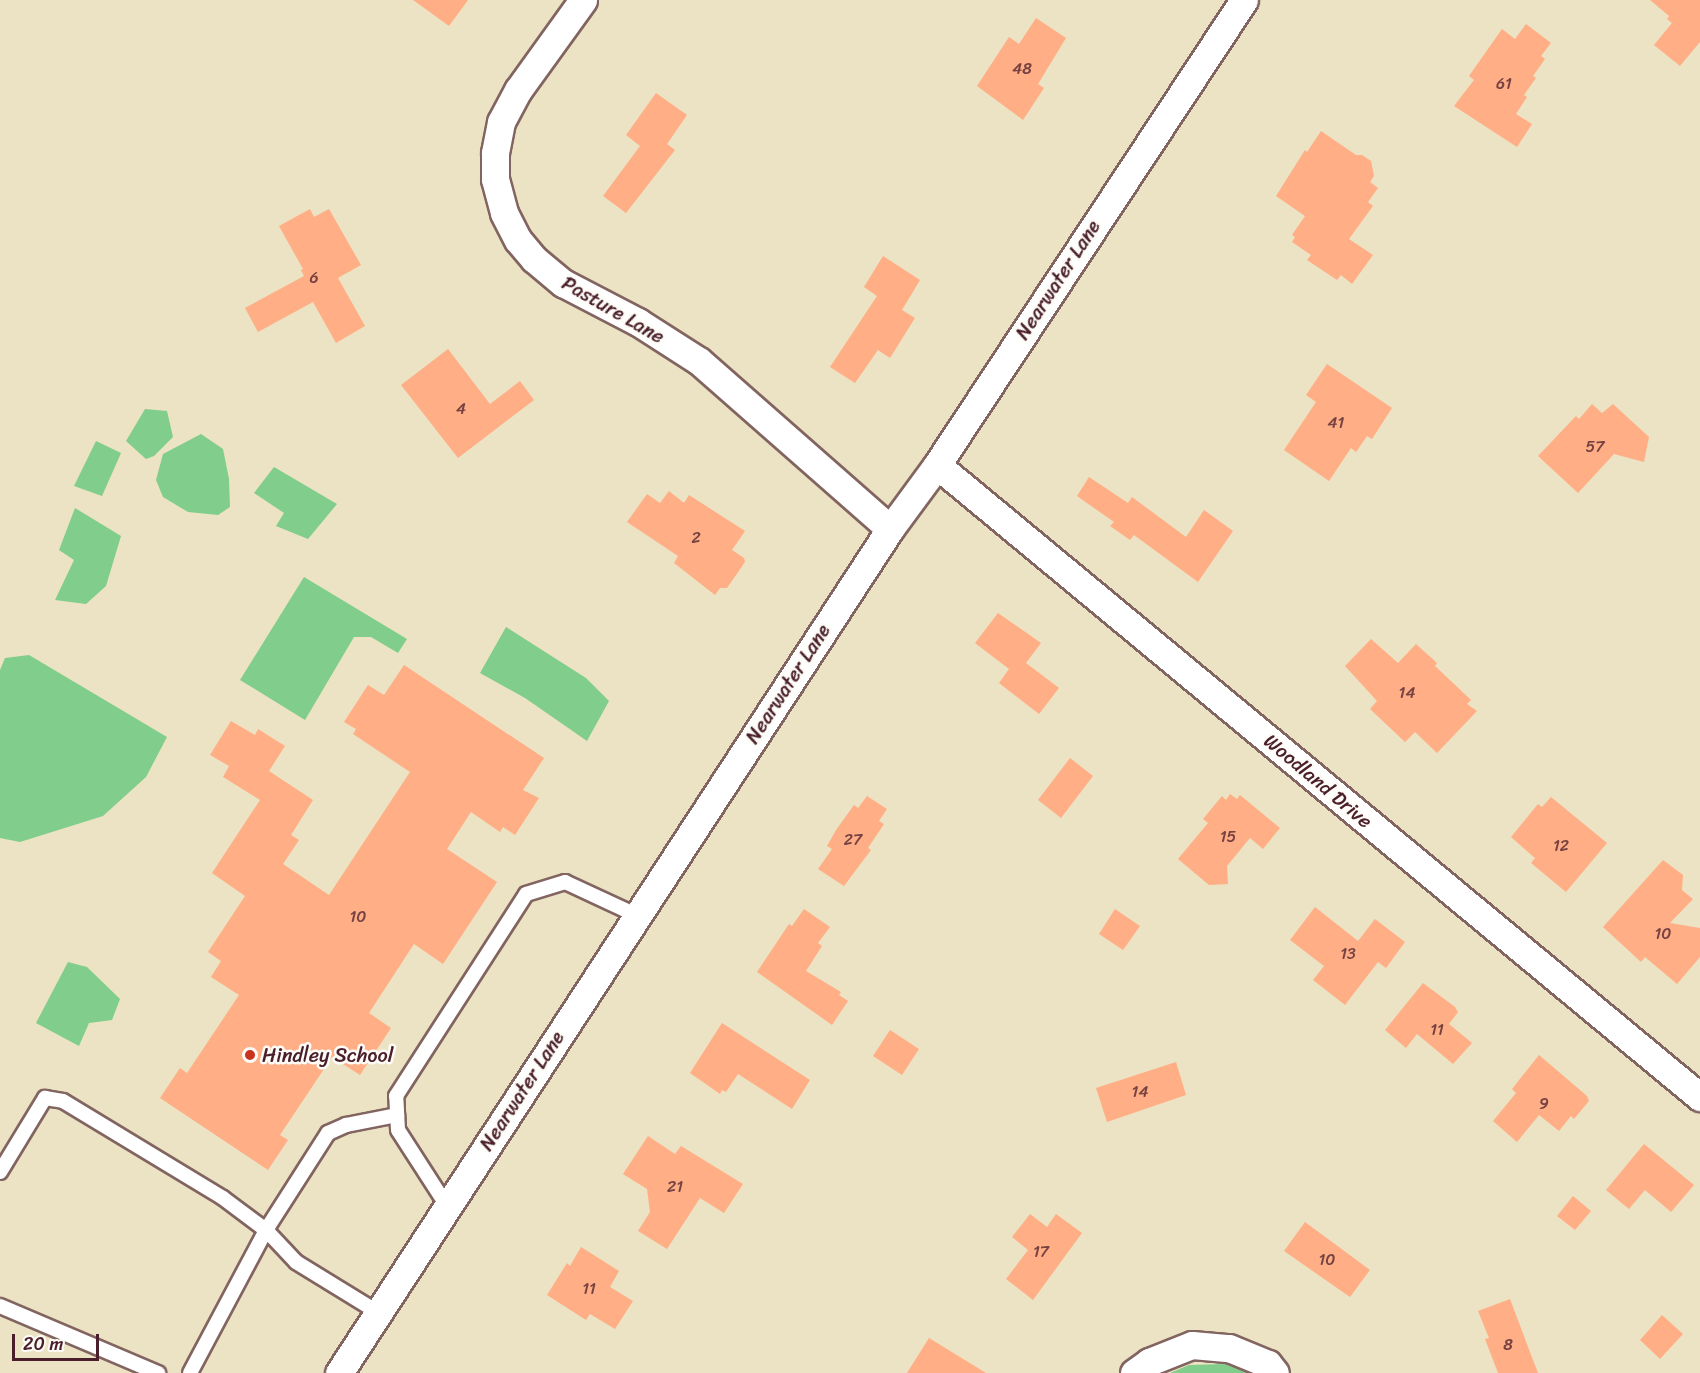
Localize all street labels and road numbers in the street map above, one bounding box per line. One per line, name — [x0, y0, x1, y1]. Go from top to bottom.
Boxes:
street label: Nearwater Lane — [1010, 215, 1106, 345]
street label: Pasture Lane — [558, 271, 668, 349]
street label: Nearwater Lane — [740, 619, 836, 749]
street label: Woodland Drive — [1259, 729, 1377, 833]
street label: Nearwater Lane — [474, 1026, 570, 1156]

